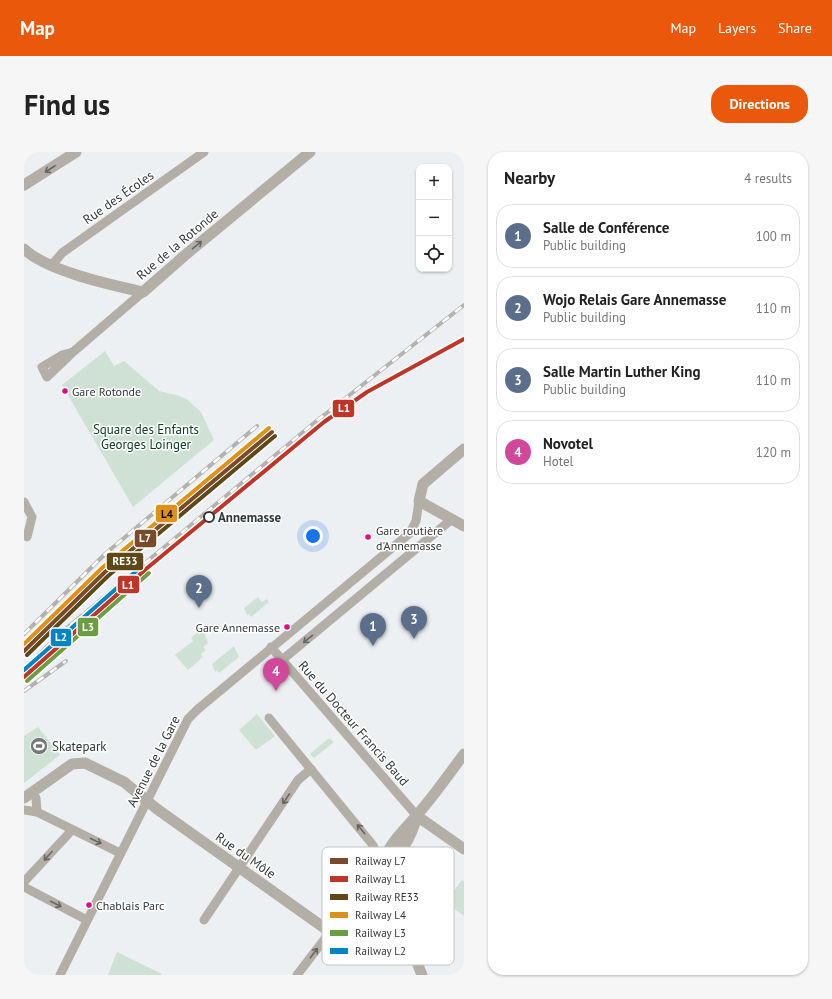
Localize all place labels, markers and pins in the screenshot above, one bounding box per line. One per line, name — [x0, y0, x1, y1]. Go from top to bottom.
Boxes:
place label: Gare Rotonde — [72, 384, 141, 399]
marker: Gare Rotonde — [60, 386, 70, 396]
place label: Annemasse — [218, 509, 282, 526]
marker: Annemasse — [203, 511, 215, 523]
place label: Gare routière d'Annemasse — [376, 523, 443, 553]
marker: Gare routière d'Annemasse — [363, 532, 373, 542]
pin: 2 — [186, 575, 212, 608]
pin: 3 — [401, 606, 427, 639]
pin: 1 — [360, 613, 386, 646]
place label: Gare Annemasse — [196, 620, 280, 635]
marker: Gare Annemasse — [282, 622, 292, 632]
pin: 4 — [263, 658, 289, 691]
sports icon: Skatepark — [29, 736, 49, 756]
place label: Skatepark — [52, 738, 107, 755]
place label: Chablais Parc — [96, 898, 165, 913]
marker: Chablais Parc — [84, 900, 94, 910]

